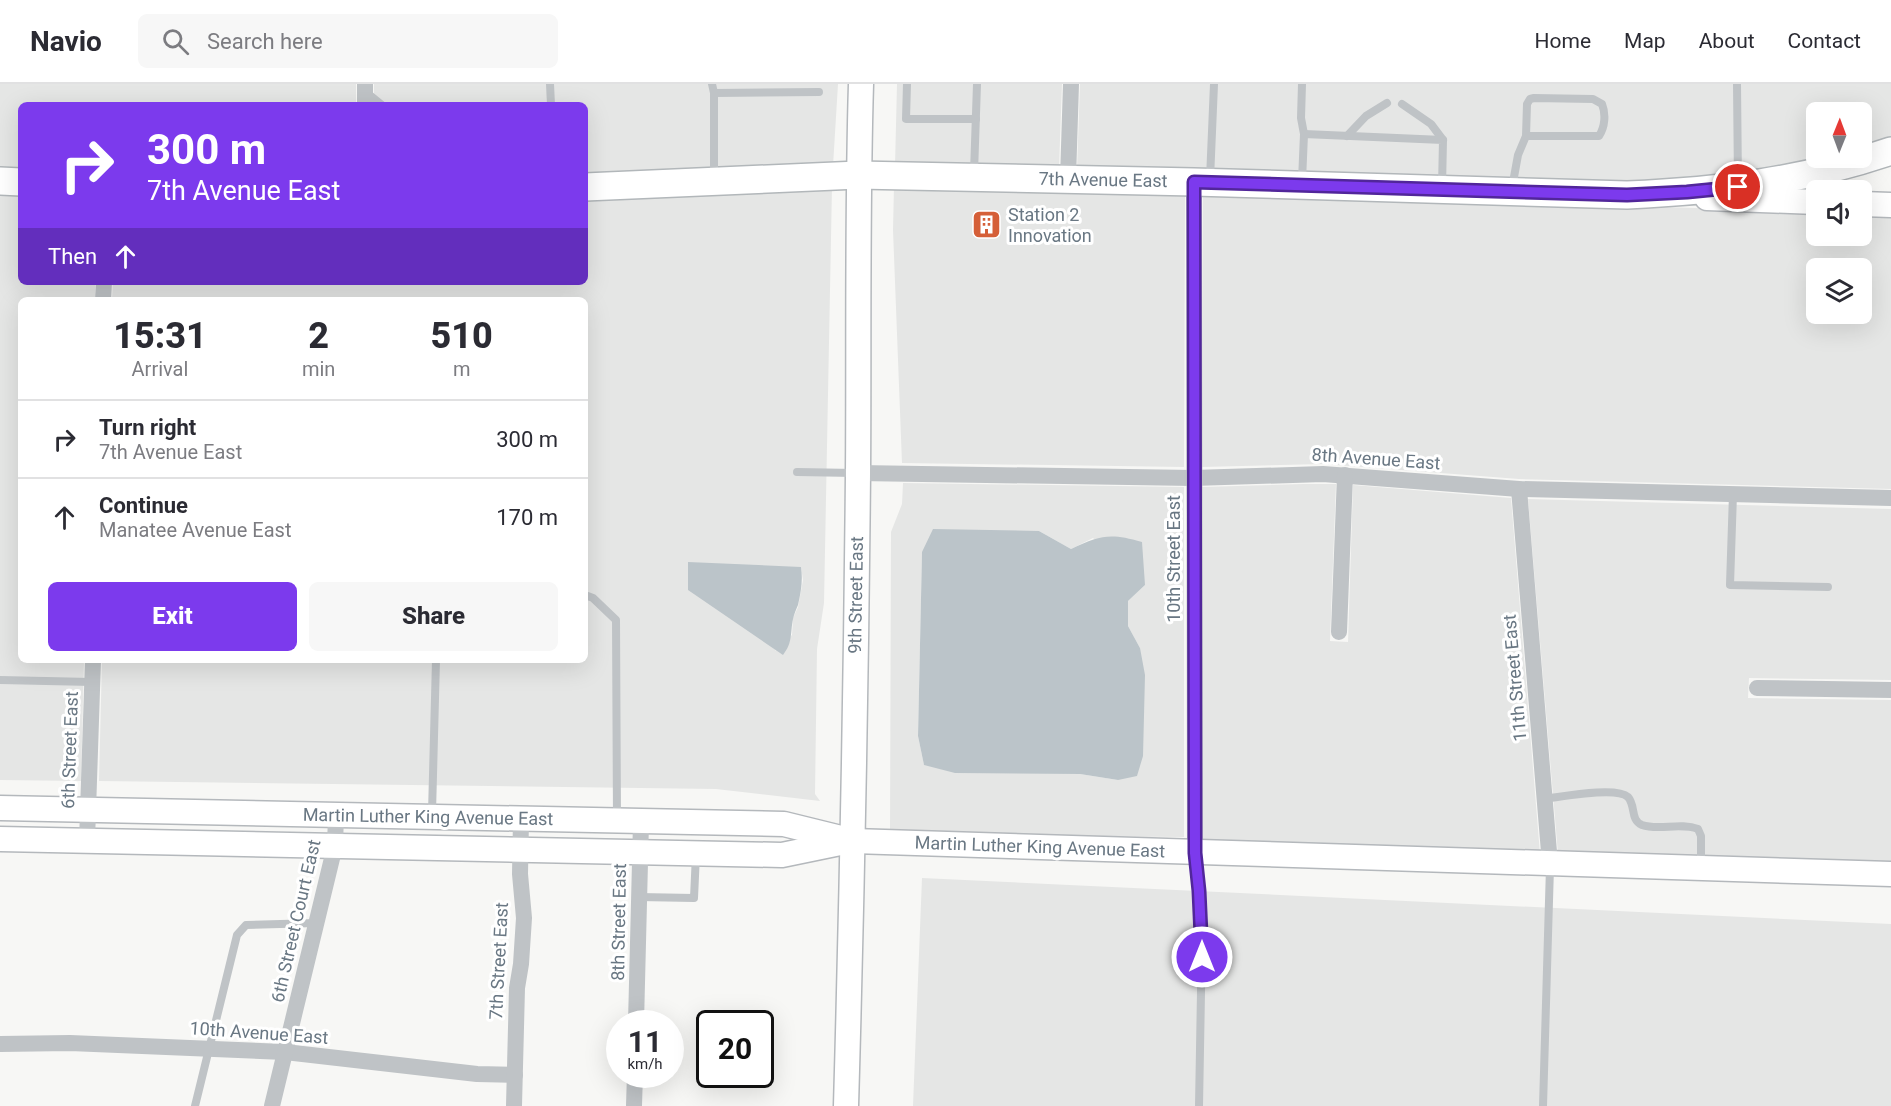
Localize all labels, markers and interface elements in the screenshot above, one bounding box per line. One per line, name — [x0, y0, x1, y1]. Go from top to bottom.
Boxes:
search box — [138, 14, 558, 68]
text: Navio — [30, 25, 102, 58]
icon: search — [159, 25, 192, 58]
text: Search here — [207, 29, 323, 54]
text: Home — [1535, 29, 1591, 53]
text: Map — [1624, 29, 1666, 53]
text: About — [1699, 29, 1755, 53]
text: Contact — [1788, 29, 1861, 53]
north arrow — [1806, 102, 1872, 168]
map controls — [1806, 102, 1872, 324]
text: 300 m — [147, 125, 266, 174]
icon: right — [48, 126, 126, 204]
pin — [1712, 161, 1763, 212]
street label: 7th Avenue East — [1038, 168, 1168, 191]
icon: arrive — [1721, 170, 1754, 203]
text: 7th Avenue East — [147, 175, 340, 207]
button: sound — [1806, 180, 1872, 246]
place label: Station 2 Innovation — [1008, 204, 1092, 246]
building icon: Station 2 Innovation — [971, 209, 1003, 241]
icon: ahead — [109, 240, 142, 273]
text: Then — [48, 244, 97, 269]
button: layers — [1806, 258, 1872, 324]
text: 15:31 — [113, 315, 207, 357]
text: 2 — [308, 315, 329, 357]
text: 510 — [431, 315, 493, 357]
text: Arrival — [132, 357, 188, 381]
text: min — [302, 357, 335, 381]
text: m — [453, 357, 470, 381]
text: Turn right — [99, 415, 196, 440]
icon: right — [48, 423, 81, 456]
text: 300 m — [496, 427, 558, 452]
text: 7th Avenue East — [99, 440, 242, 464]
street label: 8th Avenue East — [1311, 444, 1441, 473]
text: Continue — [99, 493, 188, 518]
street label: 10th Street East — [1163, 495, 1184, 623]
icon: ahead — [48, 501, 81, 534]
text: 170 m — [496, 505, 558, 530]
text: Manatee Avenue East — [99, 518, 291, 542]
street label: 9th Street East — [844, 536, 867, 654]
button: Exit — [48, 582, 297, 651]
button: Share — [309, 582, 558, 651]
street label: 11th Street East — [1498, 613, 1531, 743]
street label: 6th Street East — [57, 691, 82, 809]
street label: Martin Luther King Avenue East — [303, 804, 554, 829]
street label: Martin Luther King Avenue East — [914, 832, 1166, 861]
street label: 6th Street Court East — [267, 837, 324, 1004]
street label: 8th Street East — [607, 863, 630, 981]
street label: 7th Street East — [485, 902, 512, 1020]
position arrow — [1170, 925, 1234, 989]
speed limit sign: 20 — [696, 1010, 774, 1088]
street label: 10th Avenue East — [189, 1017, 329, 1048]
text: 11 — [628, 1024, 662, 1059]
text: km/h — [627, 1055, 663, 1073]

